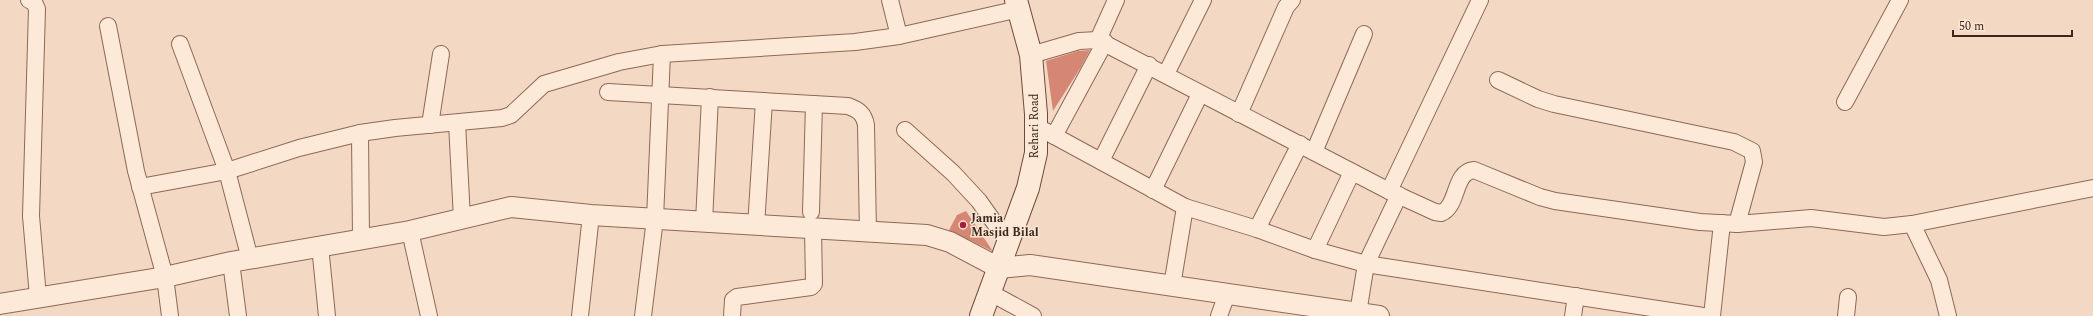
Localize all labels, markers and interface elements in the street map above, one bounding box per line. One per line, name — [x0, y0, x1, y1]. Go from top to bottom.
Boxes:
scale bar — [1953, 12, 2072, 38]
text: 50 m — [1959, 17, 1984, 36]
street label: Rehari Road — [1025, 93, 1044, 159]
place label: Jamia Masjid Bilal — [971, 209, 1039, 242]
marker: Jamia Masjid Bilal — [958, 220, 968, 230]

